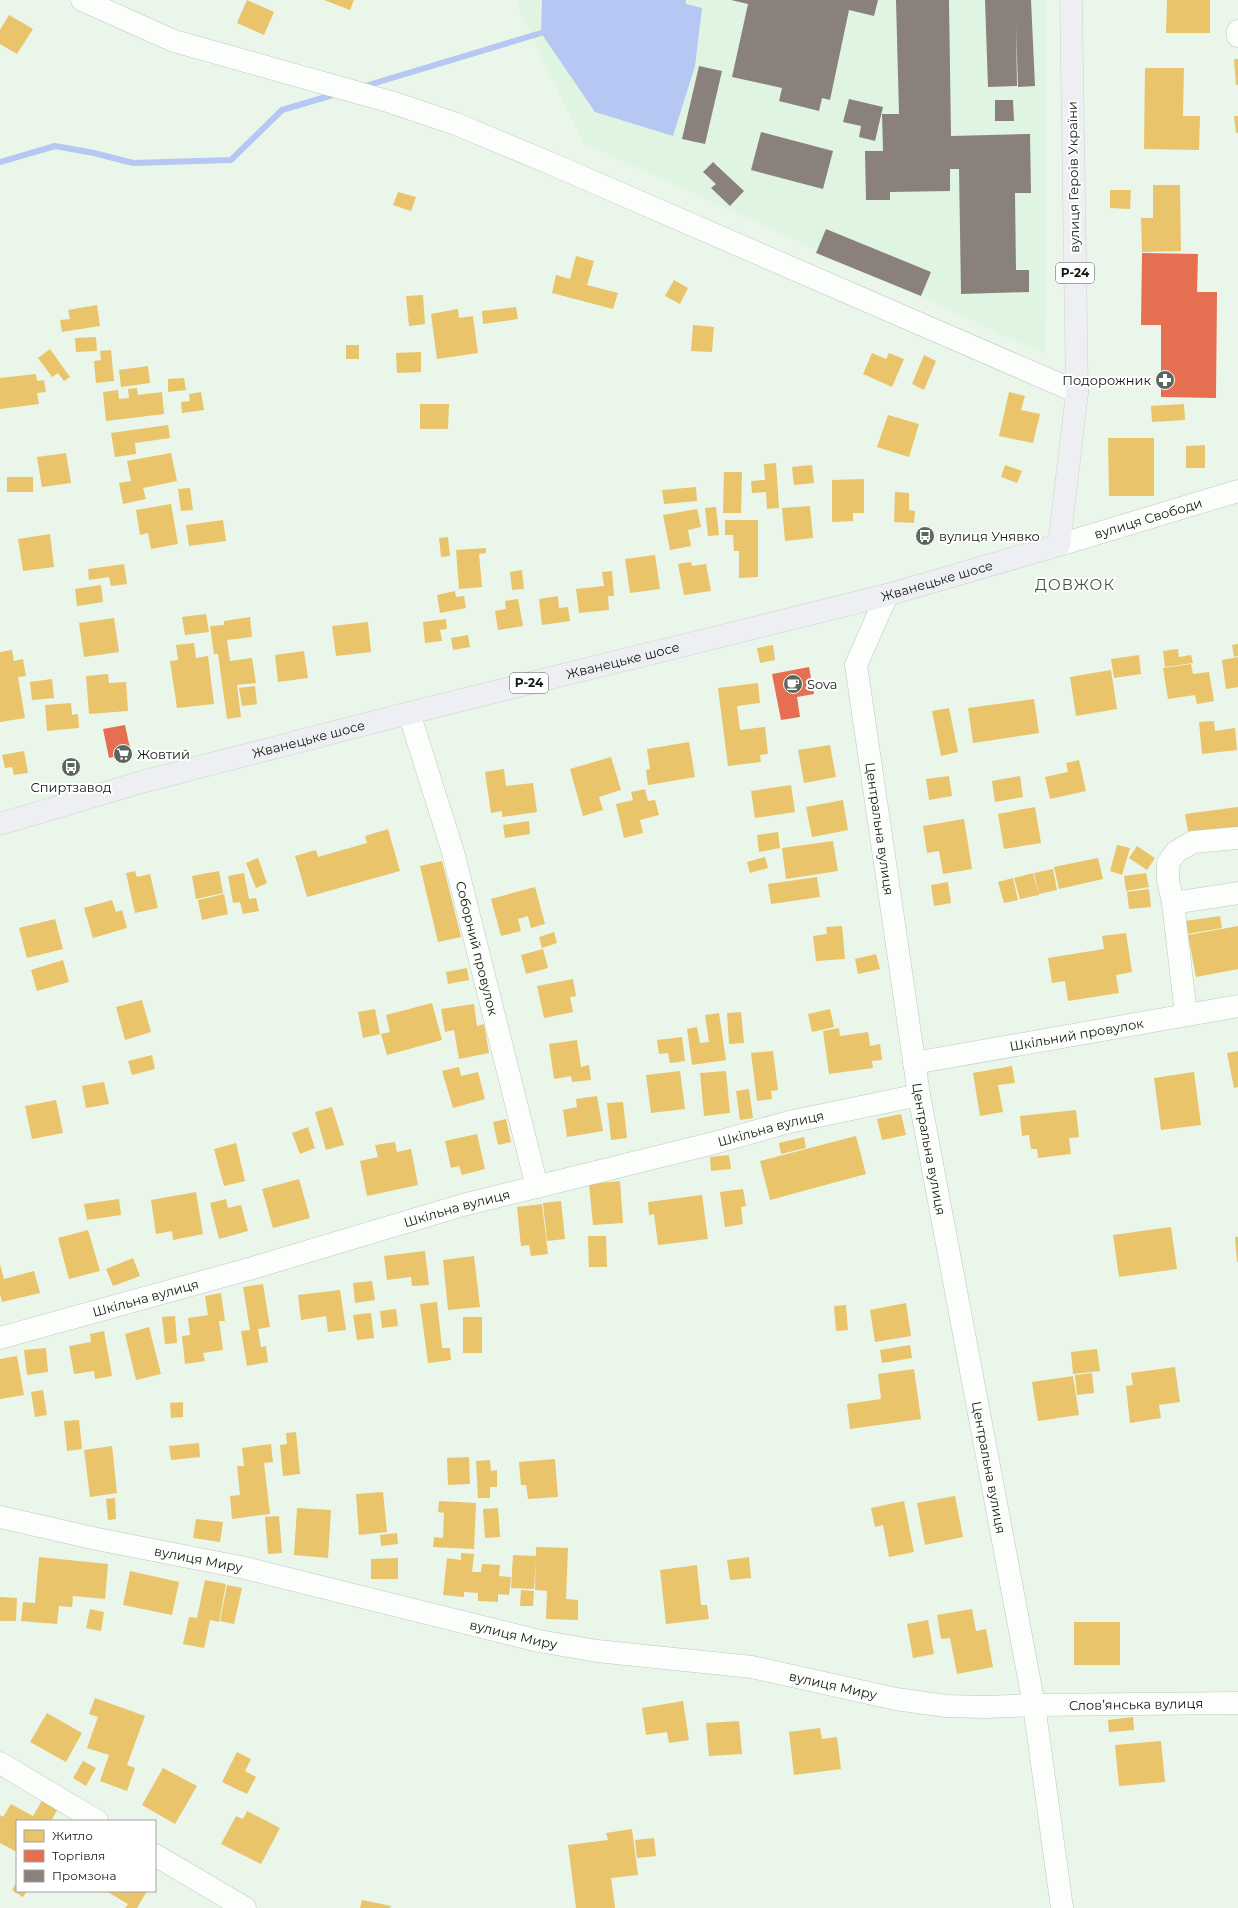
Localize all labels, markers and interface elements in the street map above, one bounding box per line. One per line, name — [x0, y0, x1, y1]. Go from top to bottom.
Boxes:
street label: вулиця Героїв України — [1064, 101, 1082, 253]
road number: Р-24 — [1056, 263, 1094, 283]
pharmacy icon: Подорожник — [1154, 369, 1176, 391]
place label: Подорожник — [1062, 372, 1151, 388]
street label: вулиця Свободи — [1092, 494, 1204, 542]
bus stop icon: вулиця Унявко — [914, 525, 936, 547]
place label: вулиця Унявко — [939, 528, 1040, 544]
street label: Жванецьке шосе — [879, 557, 995, 604]
district label: ДОВЖОК — [1035, 575, 1115, 594]
street label: Жванецьке шосе — [564, 639, 681, 682]
road number: Р-24 — [510, 673, 548, 693]
cafe icon: Sova — [782, 673, 804, 695]
place label: Sova — [807, 676, 837, 692]
street label: Жванецьке шосе — [250, 717, 367, 761]
supermarket icon: Жовтий — [112, 743, 134, 765]
place label: Жовтий — [137, 746, 190, 762]
bus stop icon: Спиртзавод — [60, 756, 82, 778]
street label: Центральна вулиця — [862, 761, 898, 896]
place label: Спиртзавод — [31, 779, 111, 795]
street label: Соборний провулок — [453, 879, 502, 1018]
street label: Шкільний провулок — [1008, 1015, 1145, 1054]
street label: Центральна вулиця — [909, 1082, 949, 1216]
street label: Шкільна вулиця — [716, 1107, 825, 1150]
street label: Шкільна вулиця — [402, 1186, 512, 1230]
street label: Шкільна вулиця — [91, 1275, 200, 1320]
street label: Центральна вулиця — [969, 1400, 1009, 1535]
street label: вулиця Миру — [153, 1542, 245, 1576]
street label: вулиця Миру — [468, 1616, 559, 1652]
street label: вулиця Миру — [788, 1667, 879, 1703]
street label: Словʼянська вулиця — [1069, 1695, 1203, 1713]
legend — [16, 1820, 156, 1892]
text: Житло — [52, 1828, 93, 1843]
text: Торгівля — [52, 1848, 105, 1863]
text: Промзона — [52, 1868, 116, 1883]

